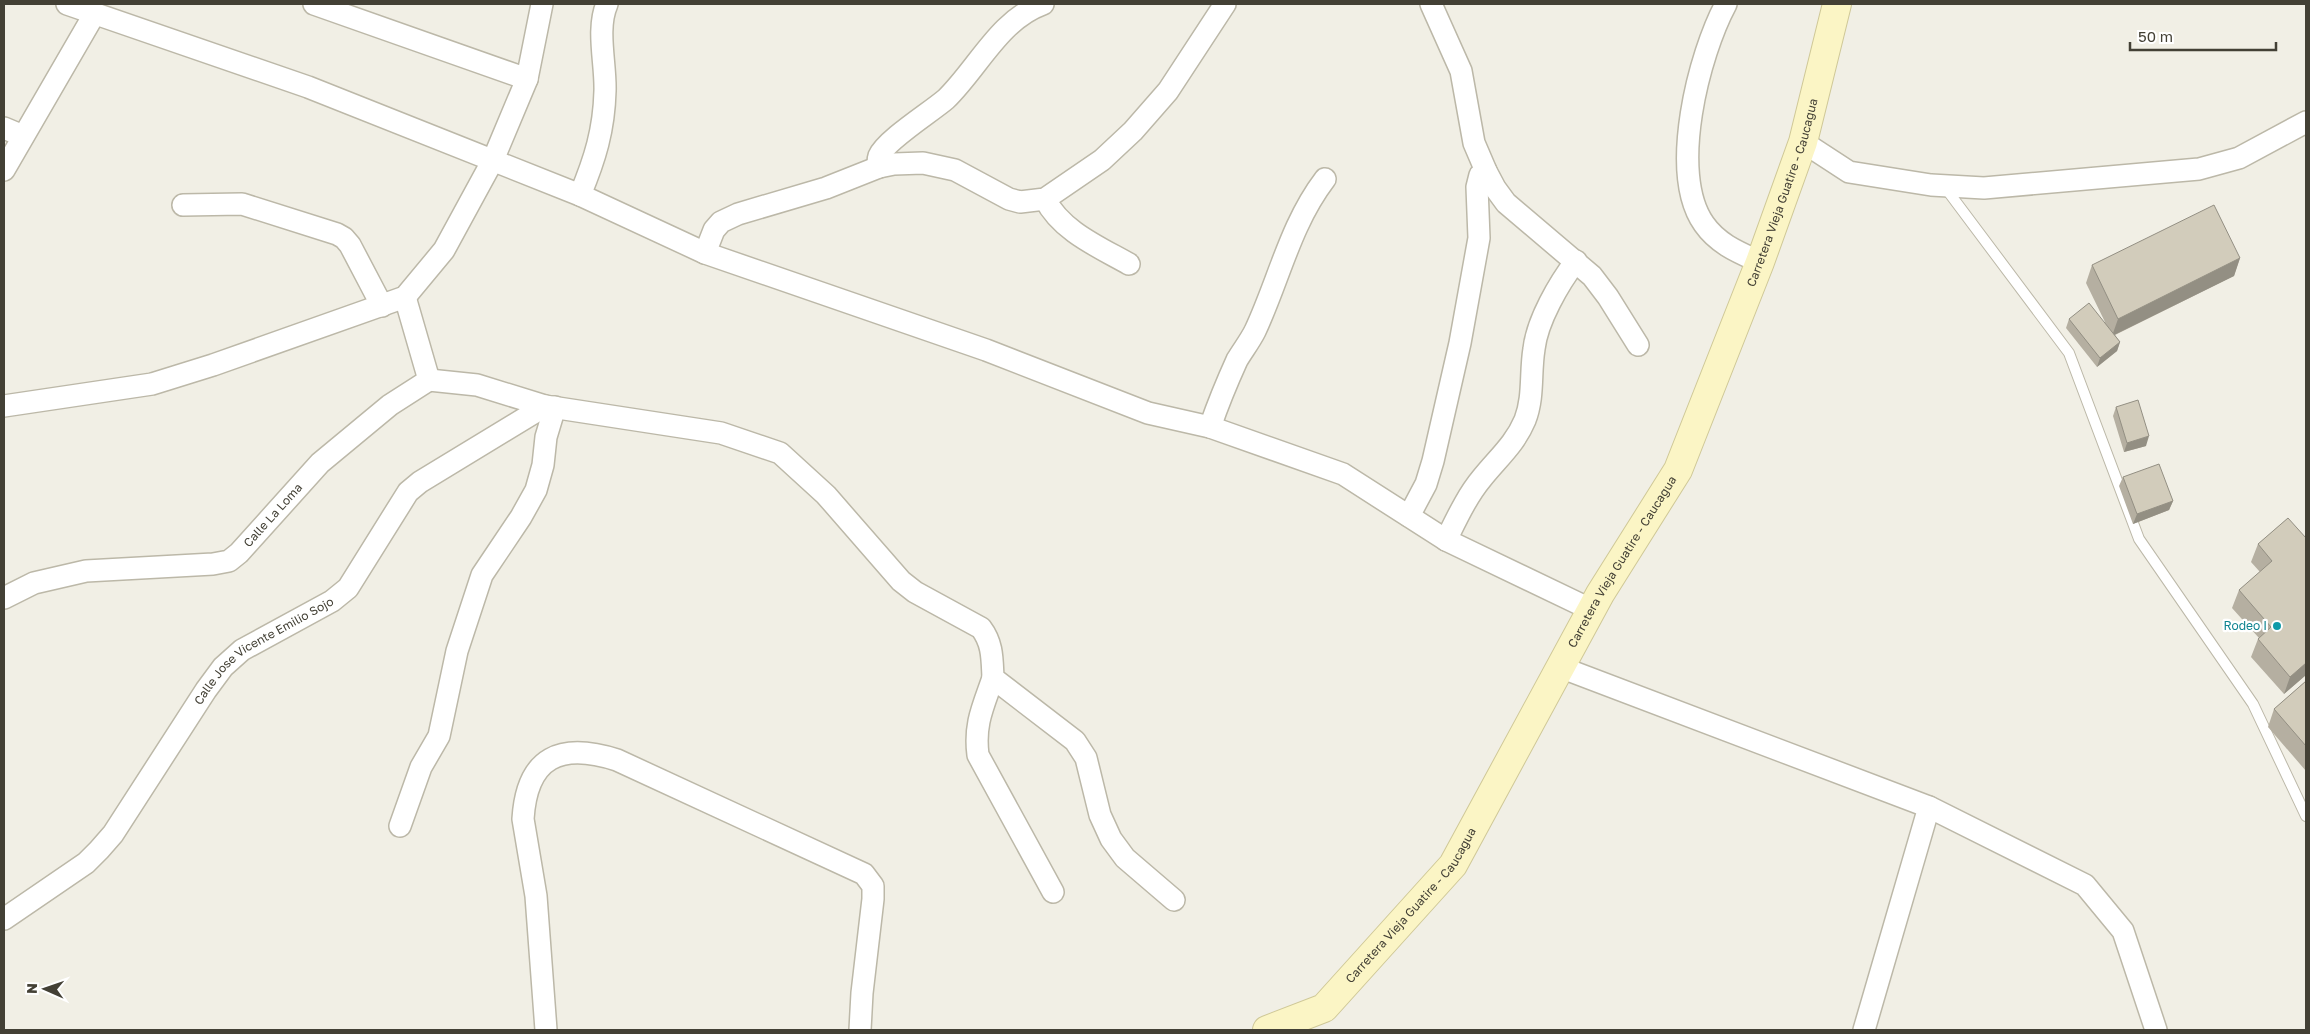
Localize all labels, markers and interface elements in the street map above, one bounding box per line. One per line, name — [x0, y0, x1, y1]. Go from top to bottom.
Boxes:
scale bar — [2130, 20, 2276, 52]
text: 50 m — [2138, 27, 2173, 45]
street label: Carretera Vieja Guatire - Caucagua — [1743, 97, 1820, 289]
street label: Carretera Vieja Guatire - Caucagua — [1564, 473, 1679, 650]
street label: Calle La Loma — [240, 480, 305, 550]
street label: Calle Jose Vicente Emilio Sojo — [191, 594, 336, 707]
place label: Rodeo I — [2223, 618, 2267, 633]
marker: Rodeo I — [2271, 620, 2283, 632]
street label: Carretera Vieja Guatire - Caucagua — [1342, 825, 1479, 986]
north arrow — [20, 964, 70, 1014]
text: N — [23, 983, 40, 994]

